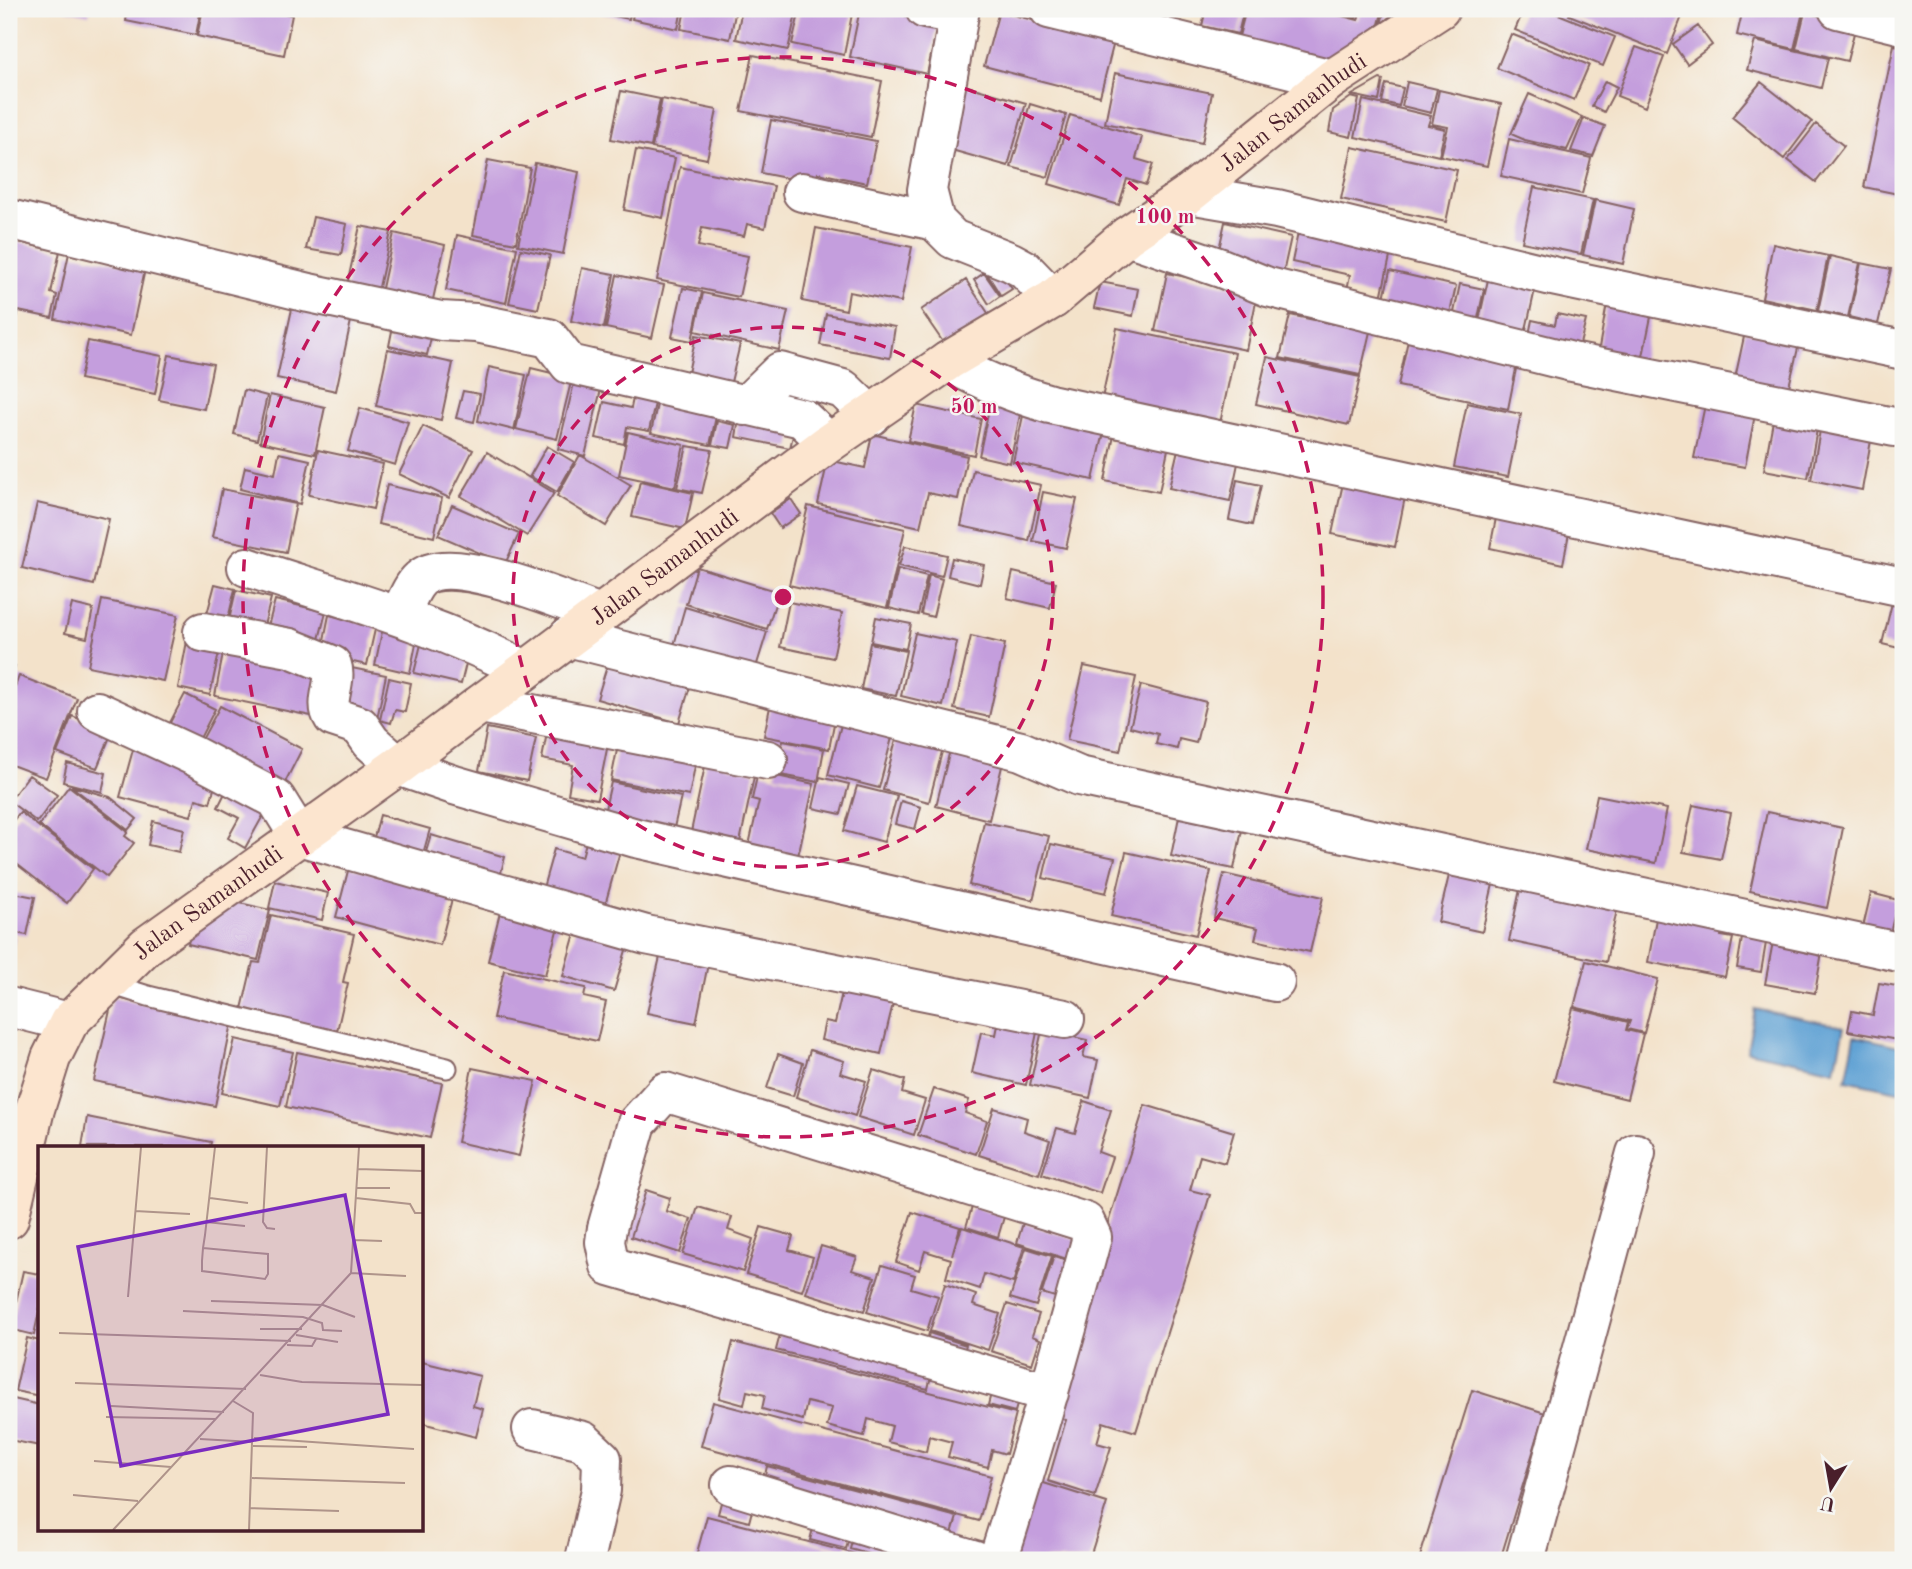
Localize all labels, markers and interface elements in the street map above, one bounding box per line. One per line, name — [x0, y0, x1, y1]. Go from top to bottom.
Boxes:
street label: Jalan Samanhudi — [1216, 50, 1371, 178]
text: 100 m — [1135, 207, 1195, 228]
text: 50 m — [950, 397, 998, 418]
street label: Jalan Samanhudi — [587, 505, 744, 631]
centre of rings — [771, 585, 795, 609]
street label: Jalan Samanhudi — [129, 842, 288, 966]
inset map — [38, 1146, 424, 1530]
north arrow — [1797, 1454, 1867, 1524]
text: U — [1819, 1491, 1837, 1513]

